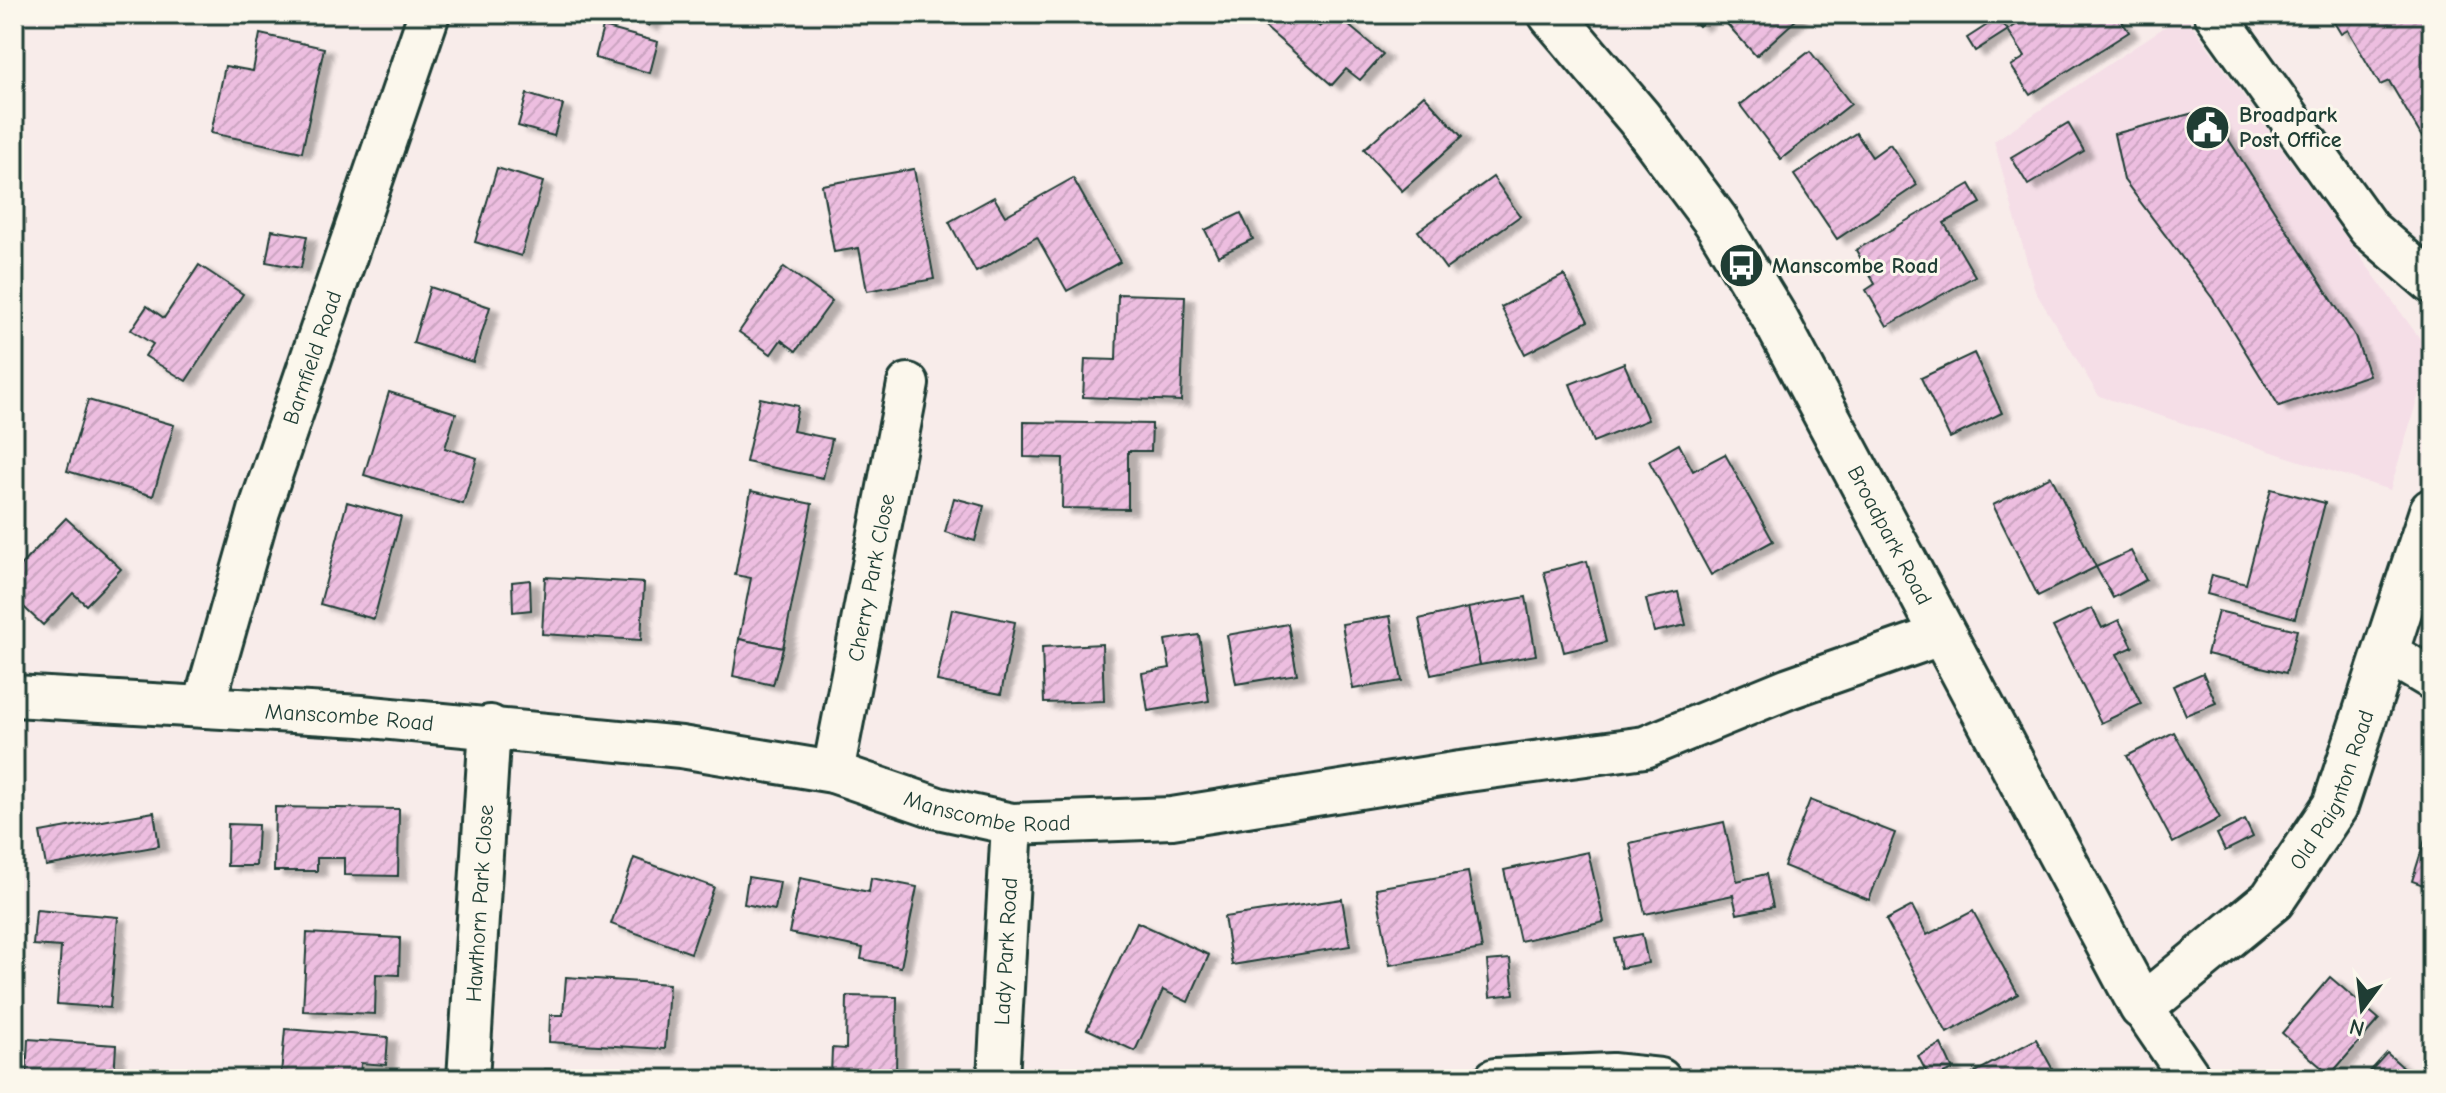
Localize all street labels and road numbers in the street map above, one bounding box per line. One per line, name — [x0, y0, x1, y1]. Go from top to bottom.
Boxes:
street label: Barnfield Road — [278, 288, 347, 428]
street label: Broadpark Road — [1842, 461, 1937, 609]
street label: Cherry Park Close — [843, 492, 901, 664]
street label: Manscombe Road — [264, 698, 435, 737]
street label: Old Paignton Road — [2284, 707, 2380, 875]
street label: Manscombe Road — [901, 785, 1071, 839]
street label: Hawthorn Park Close — [461, 804, 499, 1003]
street label: Lady Park Road — [989, 877, 1023, 1026]

